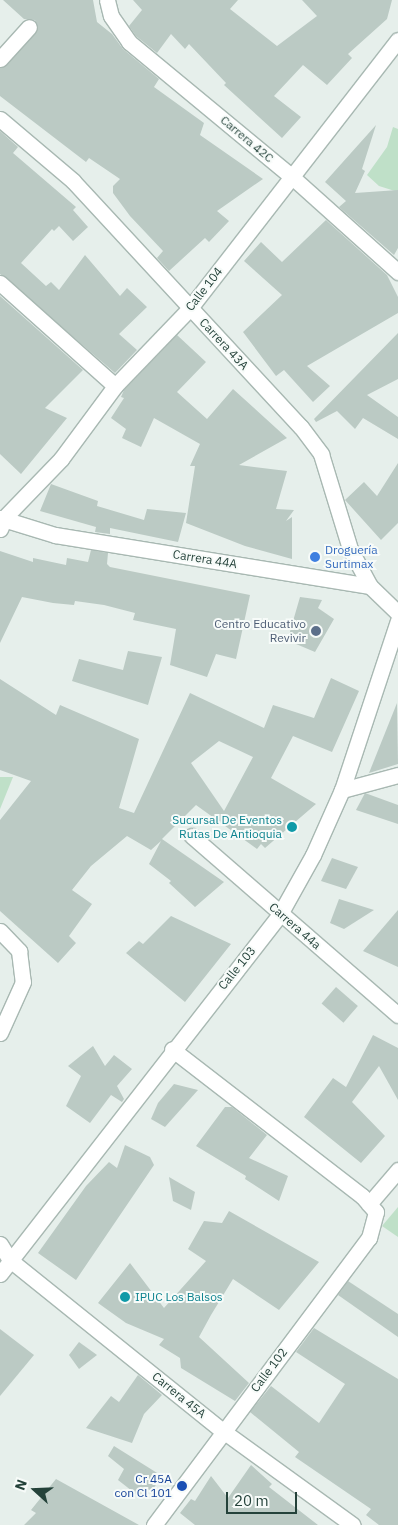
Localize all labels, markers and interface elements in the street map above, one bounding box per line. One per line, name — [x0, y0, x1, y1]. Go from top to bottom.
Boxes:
street label: Carrera 42C — [218, 113, 276, 165]
street label: Calle 104 — [183, 264, 225, 314]
street label: Carrera 43A — [197, 315, 251, 373]
place label: Droguería Surtimax — [325, 543, 378, 571]
street label: Carrera 44A — [172, 547, 238, 571]
marker: Droguería Surtimax — [309, 551, 321, 563]
place label: Centro Educativo Revivir — [214, 617, 306, 645]
marker: Centro Educativo Revivir — [310, 625, 322, 637]
place label: Sucursal De Eventos Rutas De Antioquia — [172, 813, 282, 841]
marker: Sucursal De Eventos Rutas De Antioquia — [286, 821, 298, 833]
street label: Carrera 44a — [266, 900, 324, 952]
street label: Calle 103 — [215, 944, 259, 992]
place label: IPUC Los Balsos — [135, 1290, 223, 1304]
marker: IPUC Los Balsos — [119, 1291, 131, 1303]
street label: Calle 102 — [248, 1345, 290, 1395]
street label: Carrera 45A — [149, 1369, 209, 1421]
north arrow — [10, 1465, 60, 1515]
place label: Cr 45A con Cl 101 — [115, 1472, 172, 1500]
text: N — [11, 1477, 31, 1493]
marker: Cr 45A con Cl 101 — [176, 1480, 188, 1492]
scale bar — [228, 1482, 299, 1514]
text: 20 m — [234, 1491, 269, 1510]

